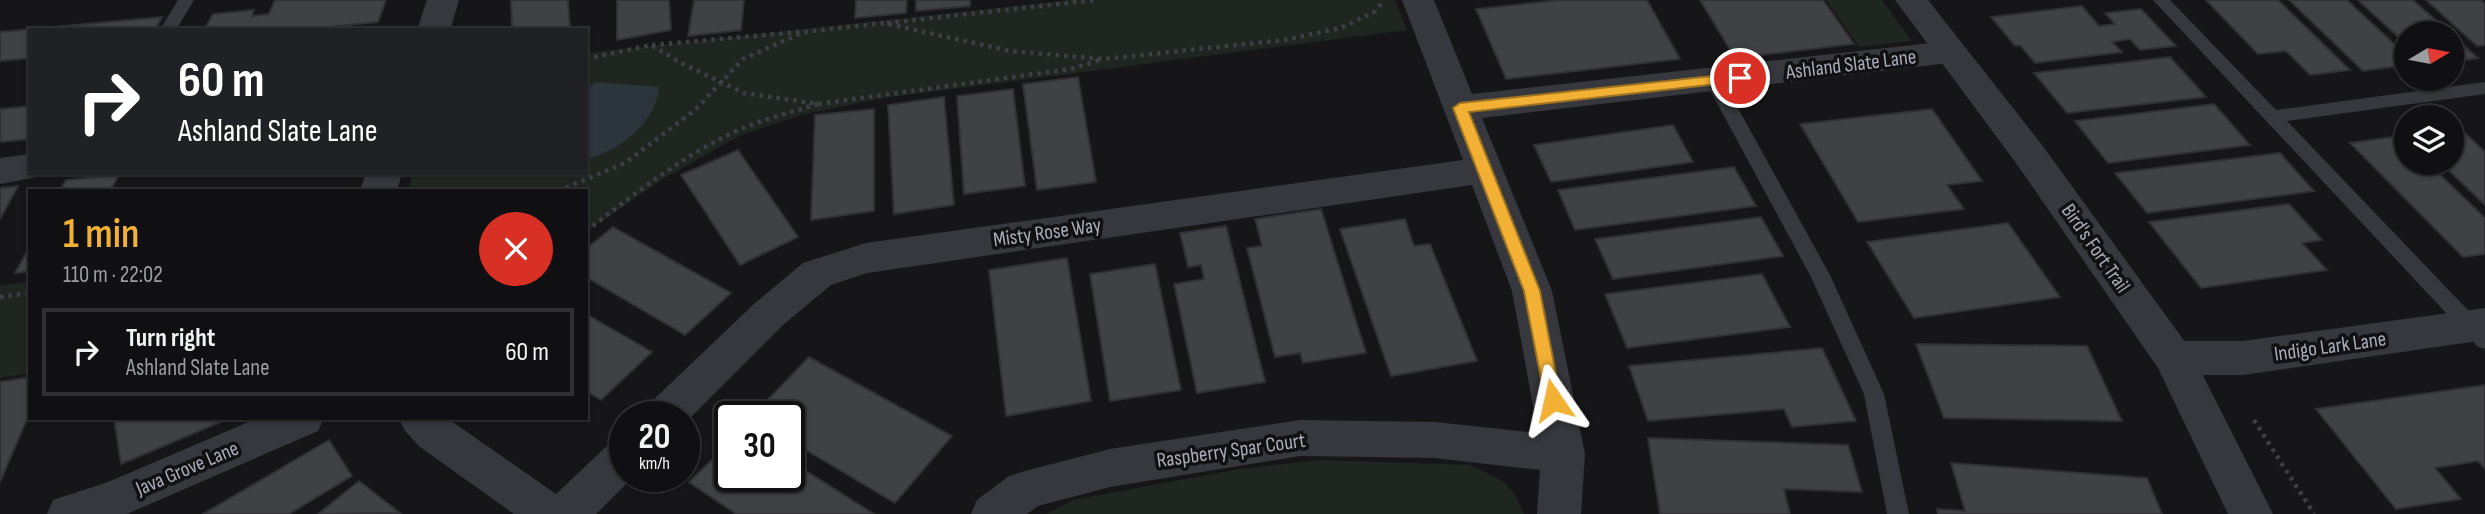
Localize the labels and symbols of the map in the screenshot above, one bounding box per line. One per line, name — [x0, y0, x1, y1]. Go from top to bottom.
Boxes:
north arrow — [2394, 21, 2464, 91]
street label: Ashland Slate Lane — [1784, 44, 1918, 85]
pin — [1710, 48, 1770, 108]
street label: Bird's Fort Trail — [2056, 199, 2135, 298]
street label: Misty Rose Way — [992, 213, 1103, 252]
street label: Indigo Lark Lane — [2272, 326, 2388, 367]
position arrow — [1516, 363, 1590, 437]
speed limit sign: 30 — [714, 401, 805, 492]
street label: Raspberry Spar Court — [1155, 428, 1307, 473]
street label: Java Grove Lane — [131, 436, 242, 502]

